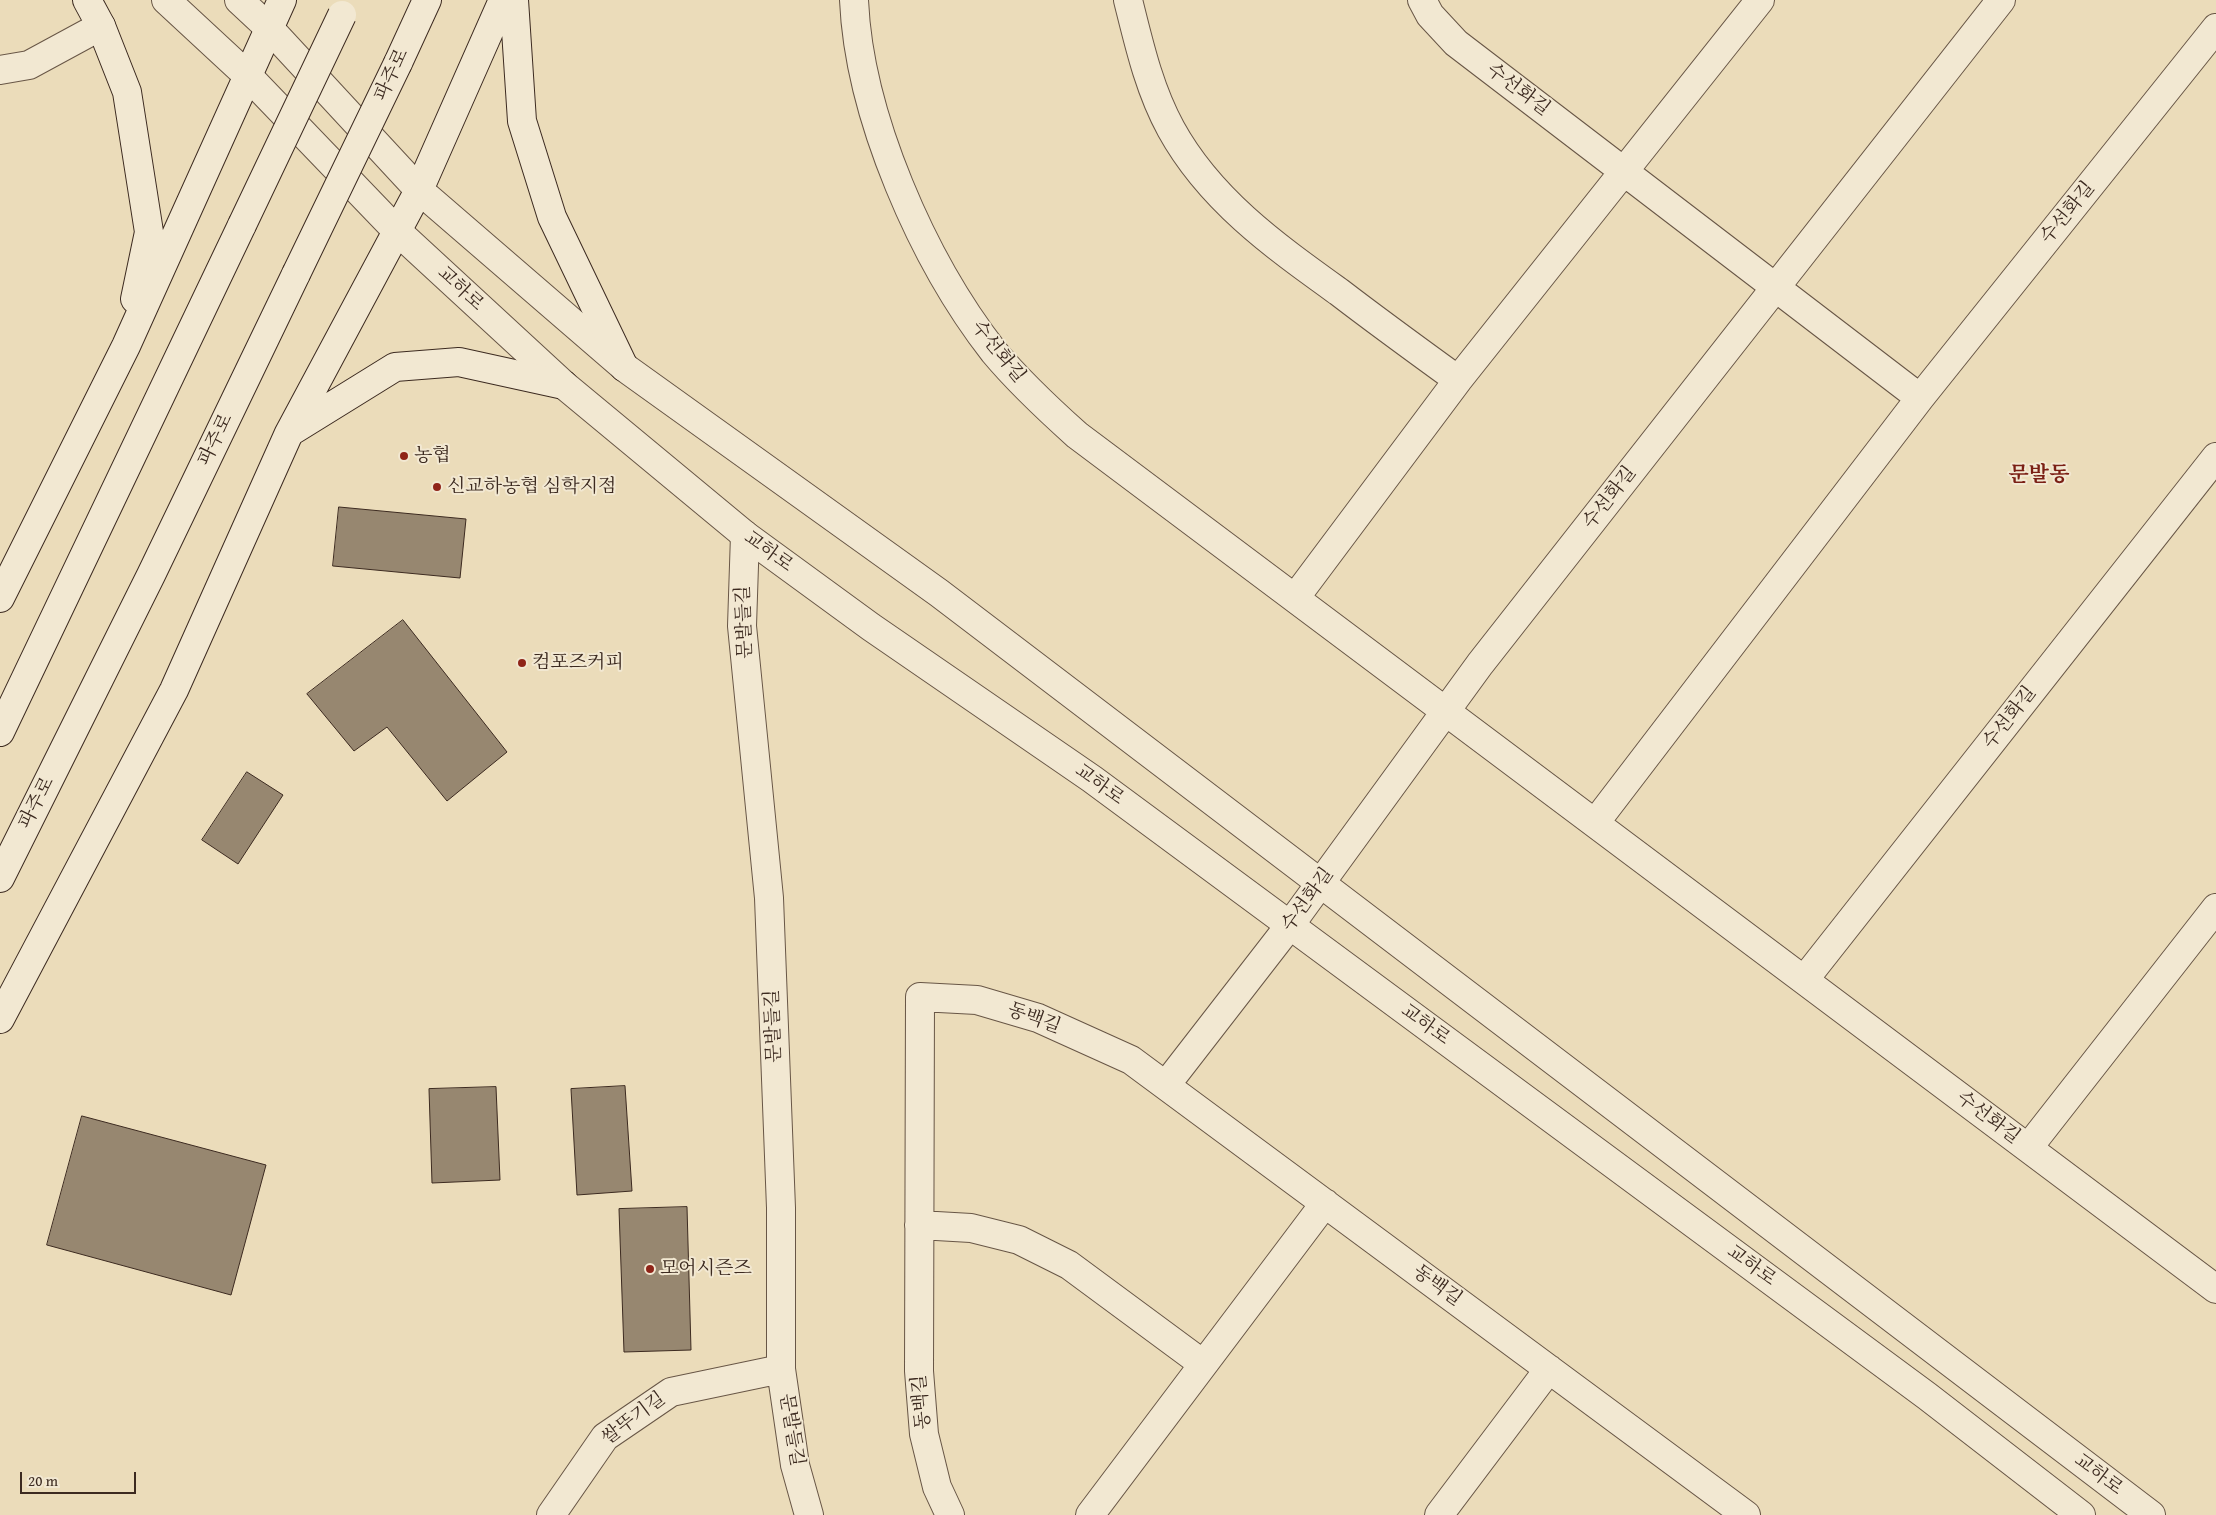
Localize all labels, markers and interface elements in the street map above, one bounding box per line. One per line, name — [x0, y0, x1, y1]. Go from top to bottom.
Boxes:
street label: 파주로 — [370, 45, 414, 105]
street label: 수선화길 — [1482, 59, 1554, 121]
street label: 수선화길 — [2036, 177, 2100, 249]
street label: 교하로 — [432, 262, 488, 316]
street label: 수선화길 — [966, 316, 1030, 388]
street label: 파주로 — [194, 410, 238, 470]
place label: 농협 — [414, 445, 451, 467]
marker: 농협 — [398, 450, 410, 462]
street label: 수선화길 — [1578, 462, 1642, 534]
district label: 문발동 — [2009, 463, 2069, 489]
place label: 신교하농협 심학지점 — [447, 476, 616, 498]
marker: 신교하농협 심학지점 — [431, 481, 443, 493]
street label: 교하로 — [739, 527, 797, 577]
street label: 문발들길 — [732, 585, 758, 659]
place label: 컴포즈커피 — [532, 652, 624, 674]
marker: 컴포즈커피 — [516, 657, 528, 669]
street label: 수선화길 — [1978, 682, 2042, 754]
street label: 교하로 — [1070, 760, 1128, 810]
street label: 파주로 — [14, 773, 60, 833]
street label: 수선화길 — [1277, 864, 1339, 936]
street label: 문발들길 — [761, 989, 787, 1063]
street label: 동백길 — [1004, 999, 1064, 1039]
street label: 교하로 — [1396, 1000, 1454, 1050]
street label: 수선화길 — [1952, 1087, 2024, 1149]
street label: 교하로 — [1722, 1241, 1780, 1291]
place label: 모어시즌즈 — [660, 1258, 752, 1280]
street label: 동백길 — [1408, 1261, 1466, 1311]
marker: 모어시즌즈 — [644, 1263, 656, 1275]
street label: 동백길 — [908, 1374, 936, 1430]
street label: 쌀뚜기길 — [598, 1388, 670, 1450]
street label: 문발들길 — [774, 1392, 808, 1468]
street label: 교하로 — [2069, 1449, 2127, 1501]
scale bar — [22, 1462, 139, 1494]
text: 20 m — [28, 1470, 58, 1491]

